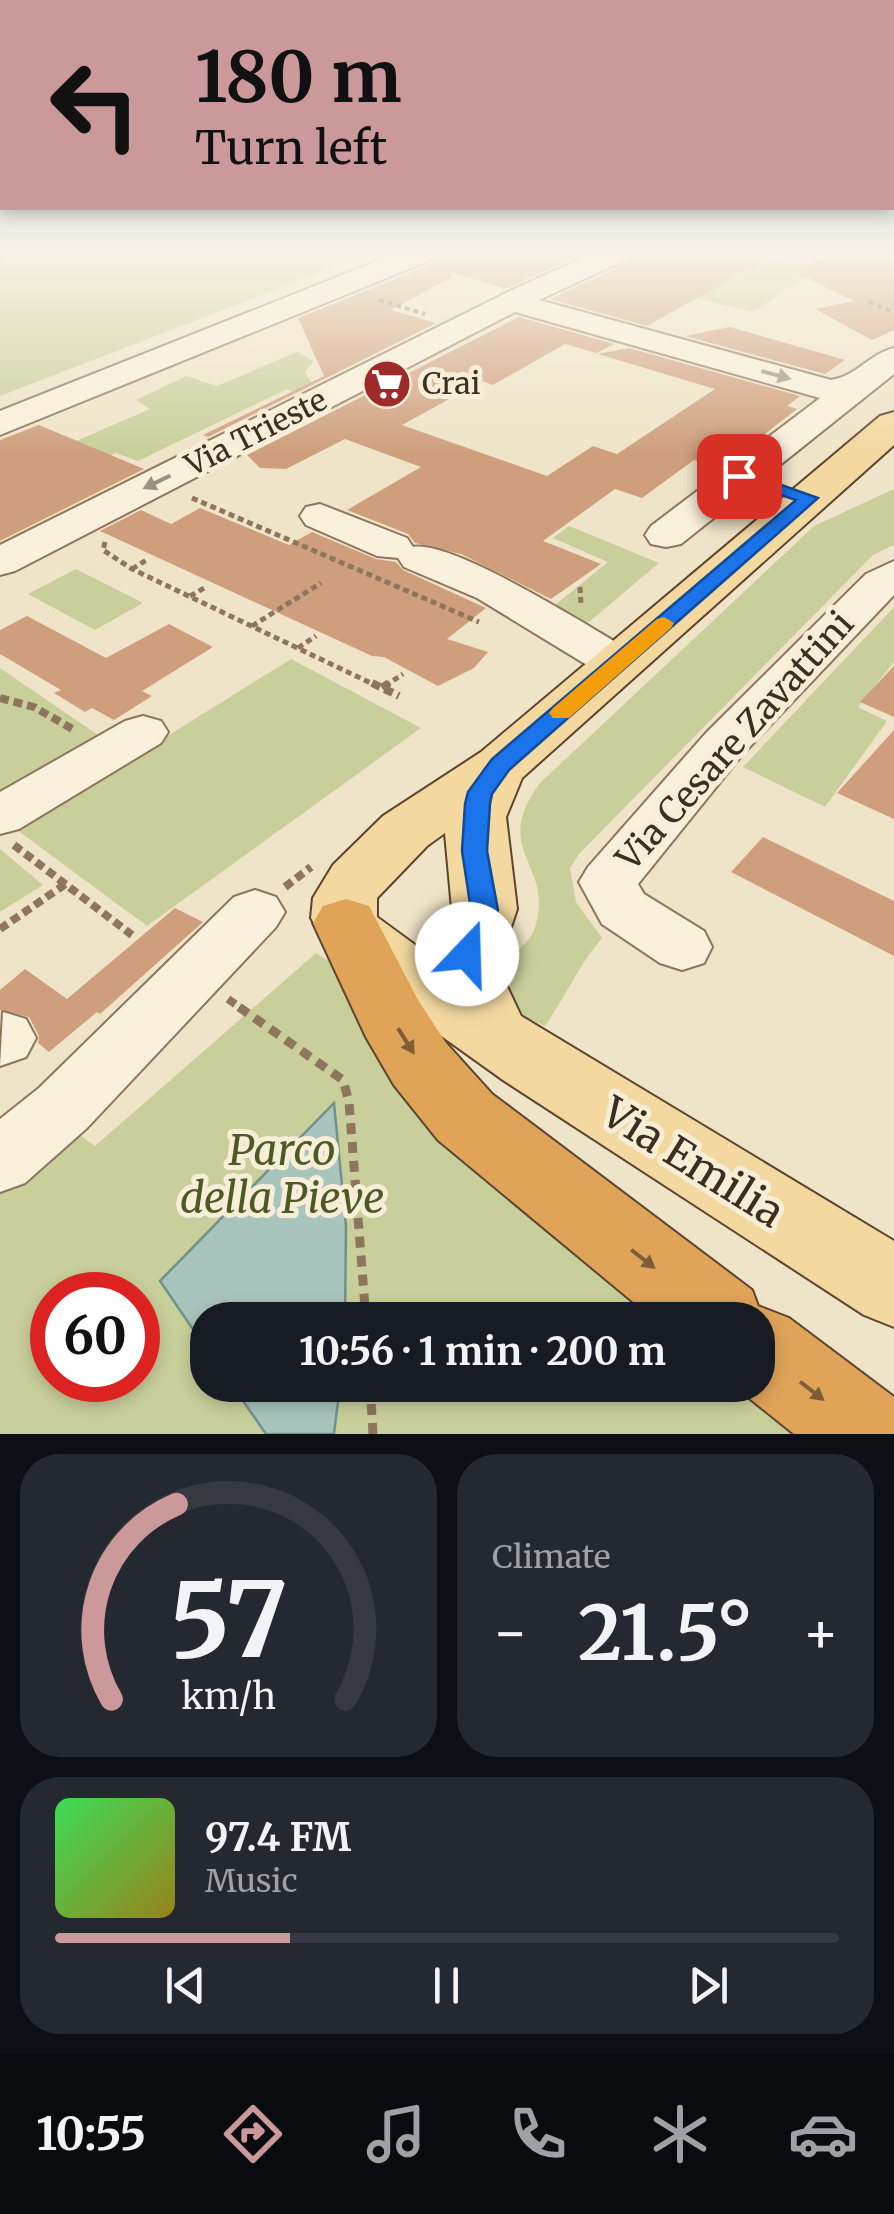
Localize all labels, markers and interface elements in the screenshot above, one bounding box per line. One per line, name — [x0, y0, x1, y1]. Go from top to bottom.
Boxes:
text: 180 m — [195, 33, 402, 121]
icon: left — [30, 40, 160, 170]
text: Turn left — [195, 120, 387, 176]
supermarket icon: Crai — [361, 358, 413, 410]
place label: Crai — [422, 364, 480, 402]
one-way arrow — [761, 367, 792, 383]
street label: Via Trieste — [177, 380, 333, 484]
pin — [697, 434, 782, 519]
icon: arrive — [712, 449, 767, 504]
one-way arrow — [142, 473, 171, 490]
street label: Via Cesare Zavattini — [606, 602, 863, 880]
position arrow — [415, 902, 519, 1006]
one-way arrow — [396, 1027, 414, 1055]
street label: Via Emilia — [592, 1085, 794, 1238]
park label: Parco della Pieve — [180, 1124, 384, 1224]
one-way arrow — [630, 1249, 656, 1269]
speed limit sign: 60 — [30, 1272, 160, 1402]
text: 10:56 · 1 min · 200 m — [299, 1328, 666, 1375]
one-way arrow — [799, 1381, 825, 1401]
text: Climate — [492, 1537, 610, 1577]
text: 57 — [169, 1555, 288, 1685]
text: 21.5° — [578, 1586, 753, 1680]
text: − — [492, 1598, 529, 1667]
text: + — [802, 1598, 839, 1667]
text: km/h — [181, 1674, 276, 1719]
text: 97.4 FM — [205, 1814, 351, 1861]
text: Music — [205, 1861, 298, 1901]
icon: previous — [158, 1958, 213, 2013]
icon: pause — [419, 1958, 474, 2013]
icon: next — [681, 1958, 736, 2013]
icon: directions — [218, 2099, 288, 2169]
icon: music — [361, 2099, 431, 2169]
icon: phone — [503, 2099, 573, 2169]
icon: climate — [645, 2099, 715, 2169]
icon: car — [788, 2099, 858, 2169]
text: 10:55 — [36, 2106, 146, 2162]

